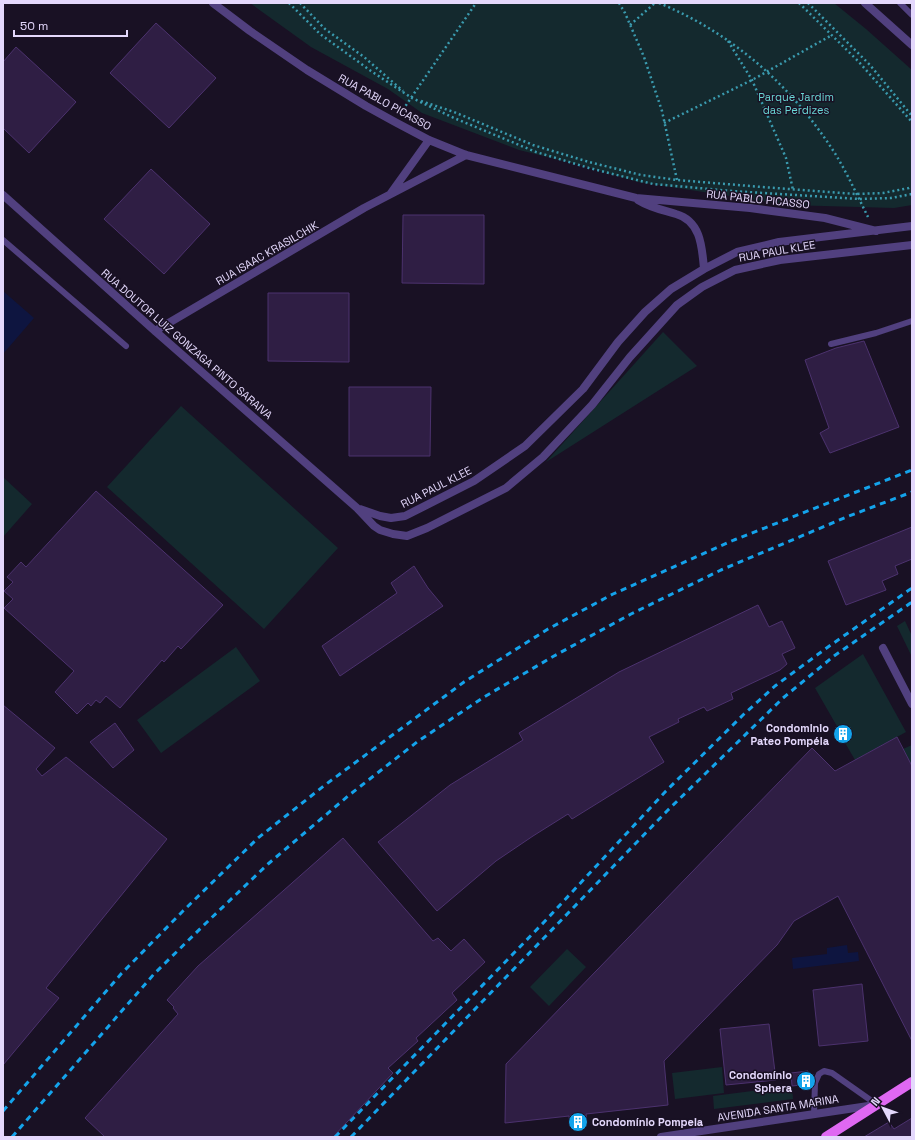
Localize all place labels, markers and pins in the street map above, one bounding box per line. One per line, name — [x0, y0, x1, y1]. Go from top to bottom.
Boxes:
place label: Condominio Pateo Pompéia — [751, 721, 830, 748]
building icon: Condominio Pateo Pompéia — [832, 723, 854, 745]
place label: Condomínio Sphera — [729, 1068, 793, 1095]
building icon: Condomínio Sphera — [795, 1070, 817, 1092]
building icon: Condomínio Pompeia — [567, 1111, 589, 1133]
place label: Condomínio Pompeia — [592, 1115, 704, 1129]

